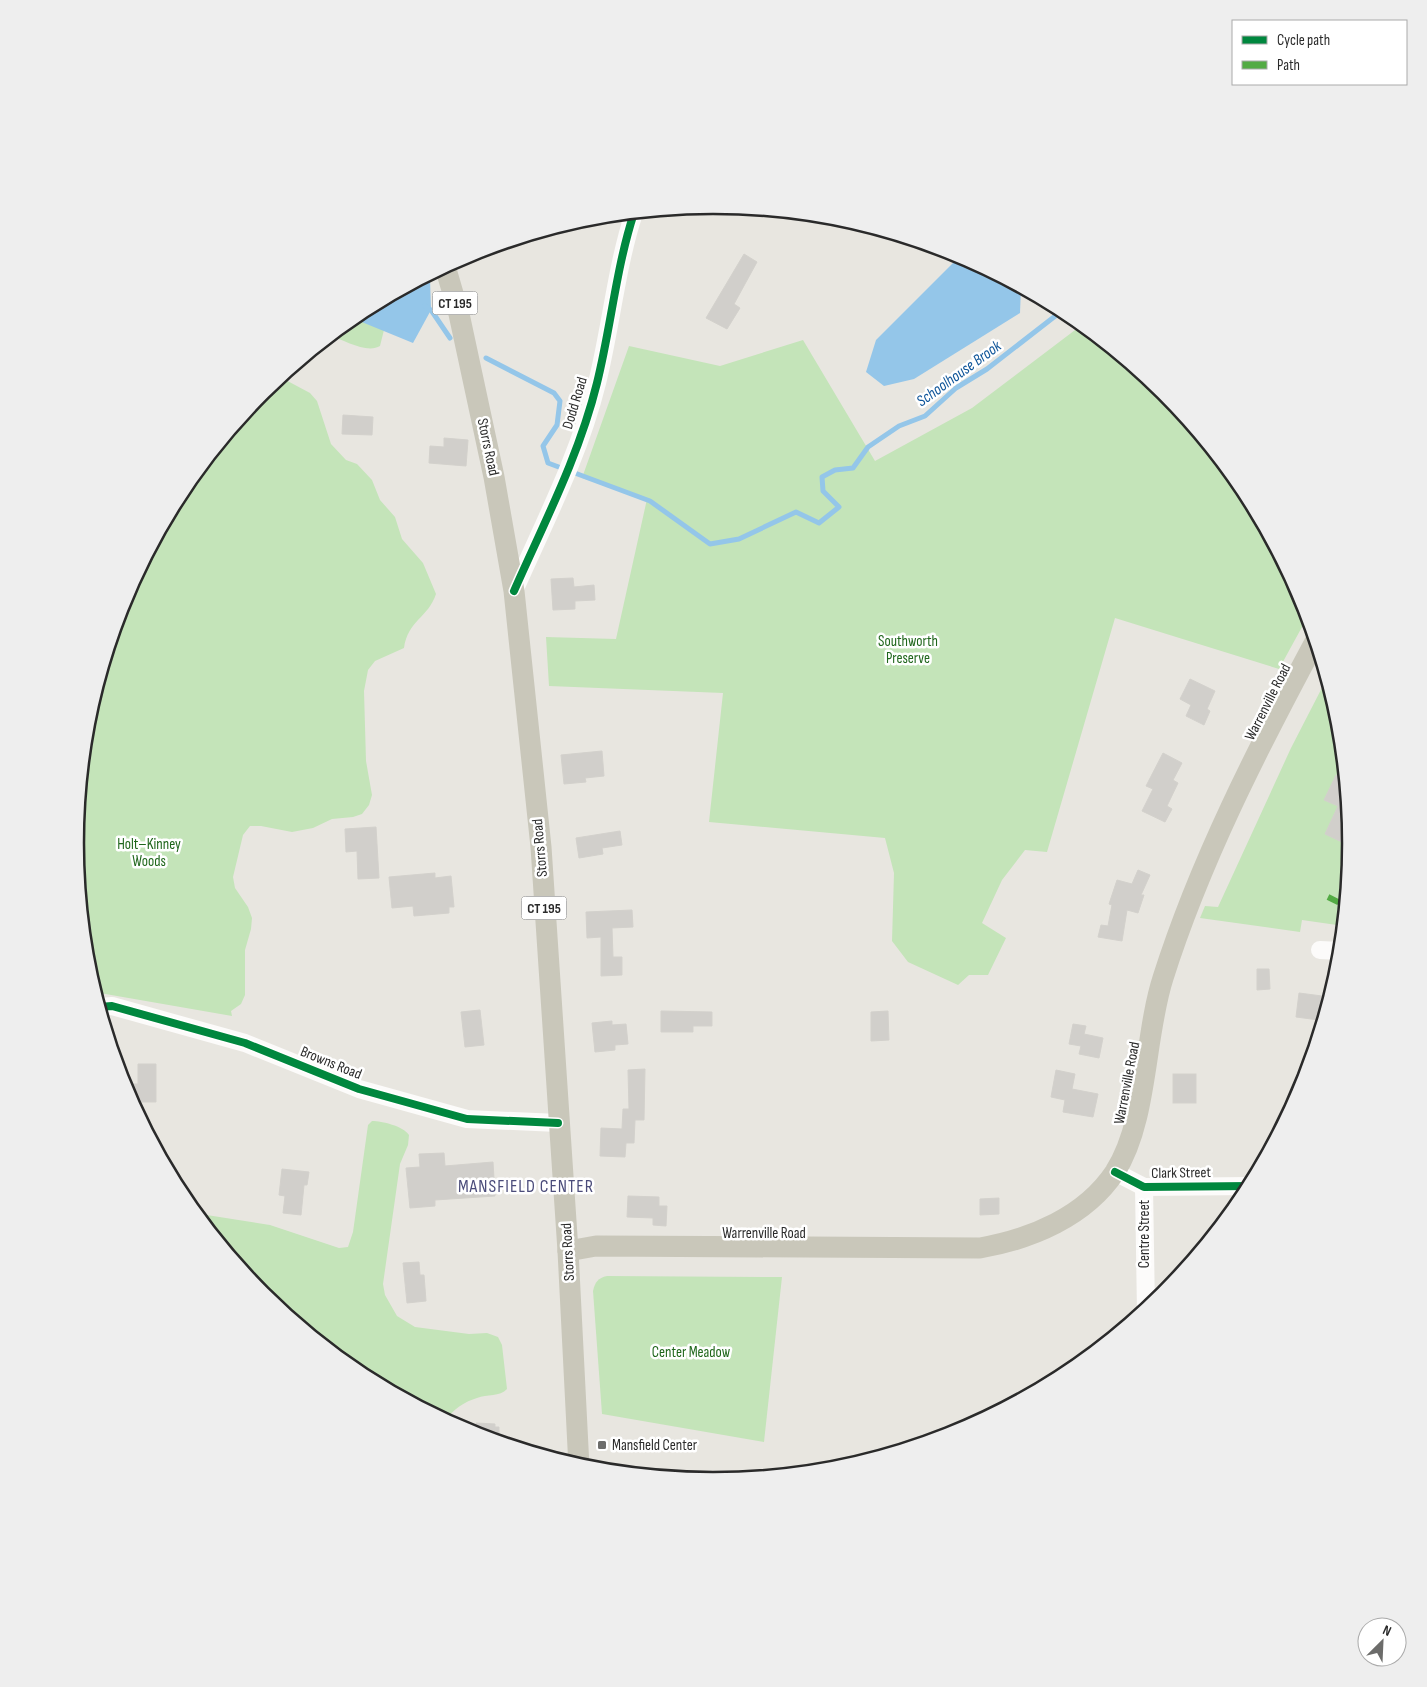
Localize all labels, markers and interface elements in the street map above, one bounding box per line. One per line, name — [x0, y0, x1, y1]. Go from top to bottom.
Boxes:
legend — [1232, 20, 1407, 85]
text: Cycle path — [1277, 31, 1330, 50]
text: Path — [1277, 56, 1300, 75]
road number: CT 195 — [432, 292, 478, 314]
water label: Schoolhouse Brook — [913, 336, 1006, 411]
street label: Dodd Road — [558, 375, 592, 431]
street label: Storrs Road — [473, 417, 503, 477]
park label: Southworth Preserve — [878, 632, 938, 668]
street label: Warrenville Road — [1241, 660, 1295, 744]
street label: Storrs Road — [528, 818, 552, 878]
park label: Holt–Kinney Woods — [117, 835, 181, 871]
road number: CT 195 — [522, 896, 566, 920]
street label: Warrenville Road — [1110, 1040, 1144, 1126]
street label: Browns Road — [298, 1042, 364, 1084]
street label: Clark Street — [1151, 1163, 1212, 1183]
district label: MANSFIELD CENTER — [458, 1176, 594, 1197]
street label: Centre Street — [1135, 1199, 1154, 1268]
street label: Storrs Road — [557, 1222, 579, 1282]
street label: Warrenville Road — [722, 1224, 806, 1243]
park label: Center Meadow — [652, 1343, 731, 1362]
place label: Mansfield Center — [612, 1436, 698, 1455]
marker: Mansfield Center — [596, 1439, 608, 1451]
north arrow — [1357, 1617, 1407, 1667]
text: N — [1380, 1621, 1394, 1640]

